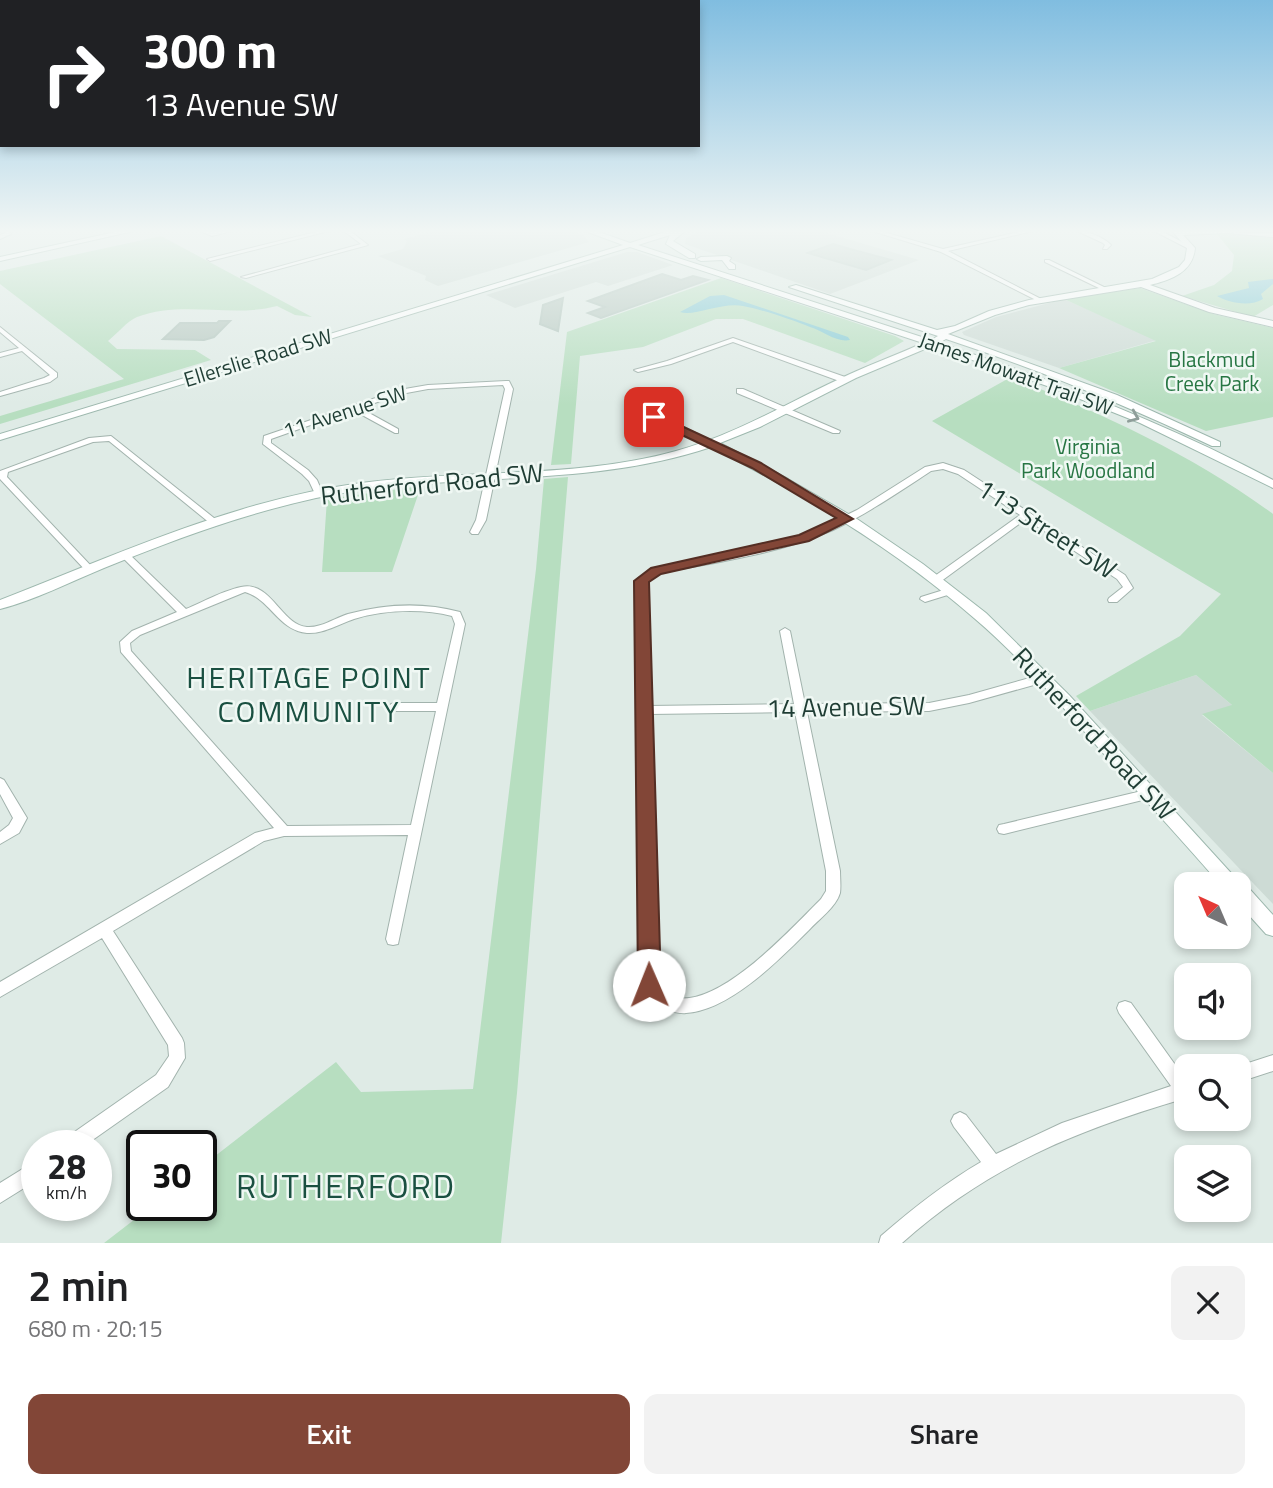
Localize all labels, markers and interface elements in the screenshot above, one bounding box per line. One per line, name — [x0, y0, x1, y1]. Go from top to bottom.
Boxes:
text: 300 m — [143, 12, 277, 87]
icon: right — [28, 28, 119, 119]
text: 13 Avenue SW — [143, 80, 339, 128]
street label: Ellerslie Road SW — [180, 319, 336, 395]
street label: James Mowatt Trail SW — [915, 323, 1118, 423]
park label: Blackmud Creek Park — [1165, 343, 1259, 399]
street label: 11 Avenue SW — [279, 376, 411, 446]
pin — [624, 387, 684, 447]
icon: arrive — [635, 398, 673, 436]
one-way arrow — [1127, 409, 1140, 423]
park label: Virginia Park Woodland — [1021, 430, 1155, 486]
street label: Rutherford Road SW — [318, 452, 546, 515]
street label: 113 Street SW — [970, 469, 1125, 588]
street label: Rutherford Road SW — [1004, 638, 1185, 829]
district label: HERITAGE POINT COMMUNITY — [186, 654, 432, 734]
street label: 14 Avenue SW — [766, 686, 926, 727]
north arrow — [1174, 872, 1251, 948]
map controls — [1174, 872, 1251, 1222]
position arrow — [612, 948, 686, 1022]
button: sound — [1174, 963, 1251, 1040]
button: search — [1174, 1054, 1251, 1131]
speed limit sign: 30 — [126, 1130, 217, 1221]
text: 28 — [47, 1139, 86, 1193]
button: layers — [1174, 1145, 1251, 1222]
district label: RUTHERFORD — [236, 1161, 456, 1211]
text: km/h — [46, 1179, 87, 1206]
text: 2 min — [28, 1253, 129, 1317]
button: close — [1171, 1266, 1245, 1340]
text: 680 m · 20:15 — [28, 1311, 163, 1346]
button: Exit — [28, 1394, 630, 1474]
button: Share — [644, 1394, 1245, 1474]

